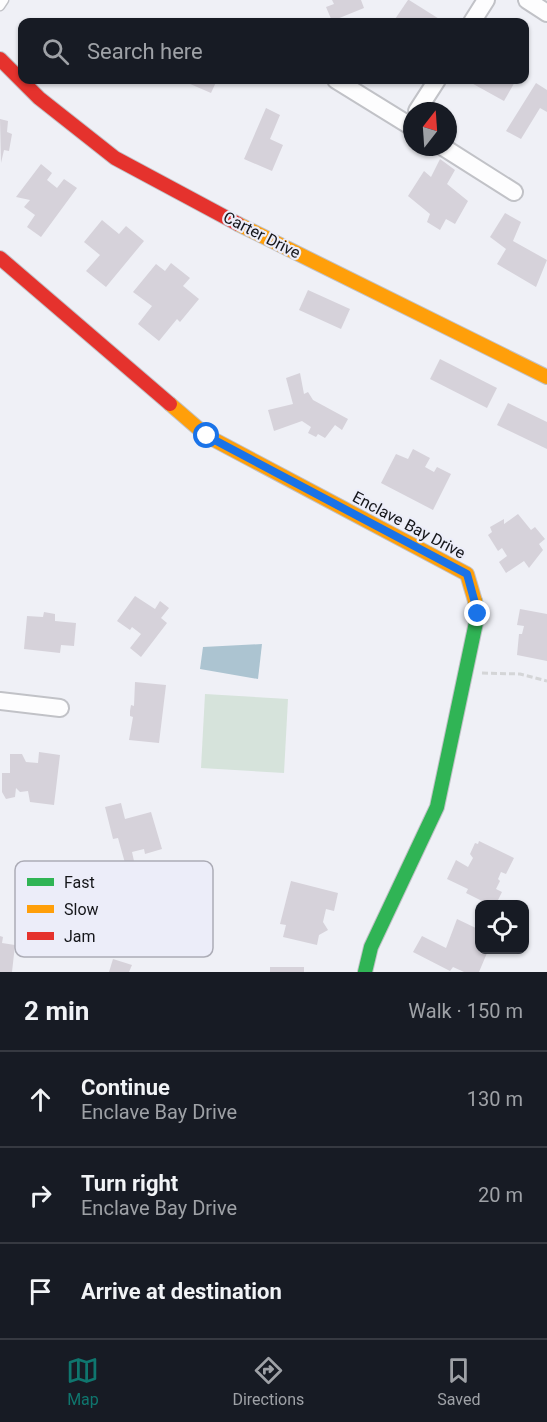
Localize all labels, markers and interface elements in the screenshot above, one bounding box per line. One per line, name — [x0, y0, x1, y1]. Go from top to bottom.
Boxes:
search box — [18, 18, 529, 84]
icon: search — [39, 35, 72, 68]
text: Search here — [87, 39, 203, 64]
north arrow — [403, 102, 457, 156]
street label: Carter Drive — [220, 207, 304, 263]
route start — [193, 422, 219, 448]
street label: Enclave Bay Drive — [349, 487, 469, 563]
route end — [464, 600, 490, 626]
legend — [15, 861, 213, 957]
text: Fast — [64, 873, 95, 892]
text: Slow — [64, 900, 99, 919]
map controls — [475, 900, 529, 954]
button: locate — [475, 900, 529, 954]
text: Jam — [64, 927, 96, 946]
text: 2 min — [24, 996, 89, 1026]
text: Walk · 150 m — [408, 999, 523, 1023]
text: Continue — [81, 1075, 170, 1100]
icon: ahead — [24, 1083, 57, 1116]
text: 130 m — [467, 1087, 523, 1111]
text: Enclave Bay Drive — [81, 1100, 237, 1124]
text: Turn right — [81, 1171, 178, 1196]
icon: right — [24, 1179, 57, 1212]
text: 20 m — [478, 1183, 523, 1207]
text: Enclave Bay Drive — [81, 1196, 237, 1220]
icon: arrive — [24, 1275, 57, 1308]
text: Arrive at destination — [81, 1279, 282, 1304]
tab: Map — [66, 1354, 99, 1409]
tab: Directions — [232, 1354, 304, 1409]
tab: Saved — [437, 1354, 481, 1409]

